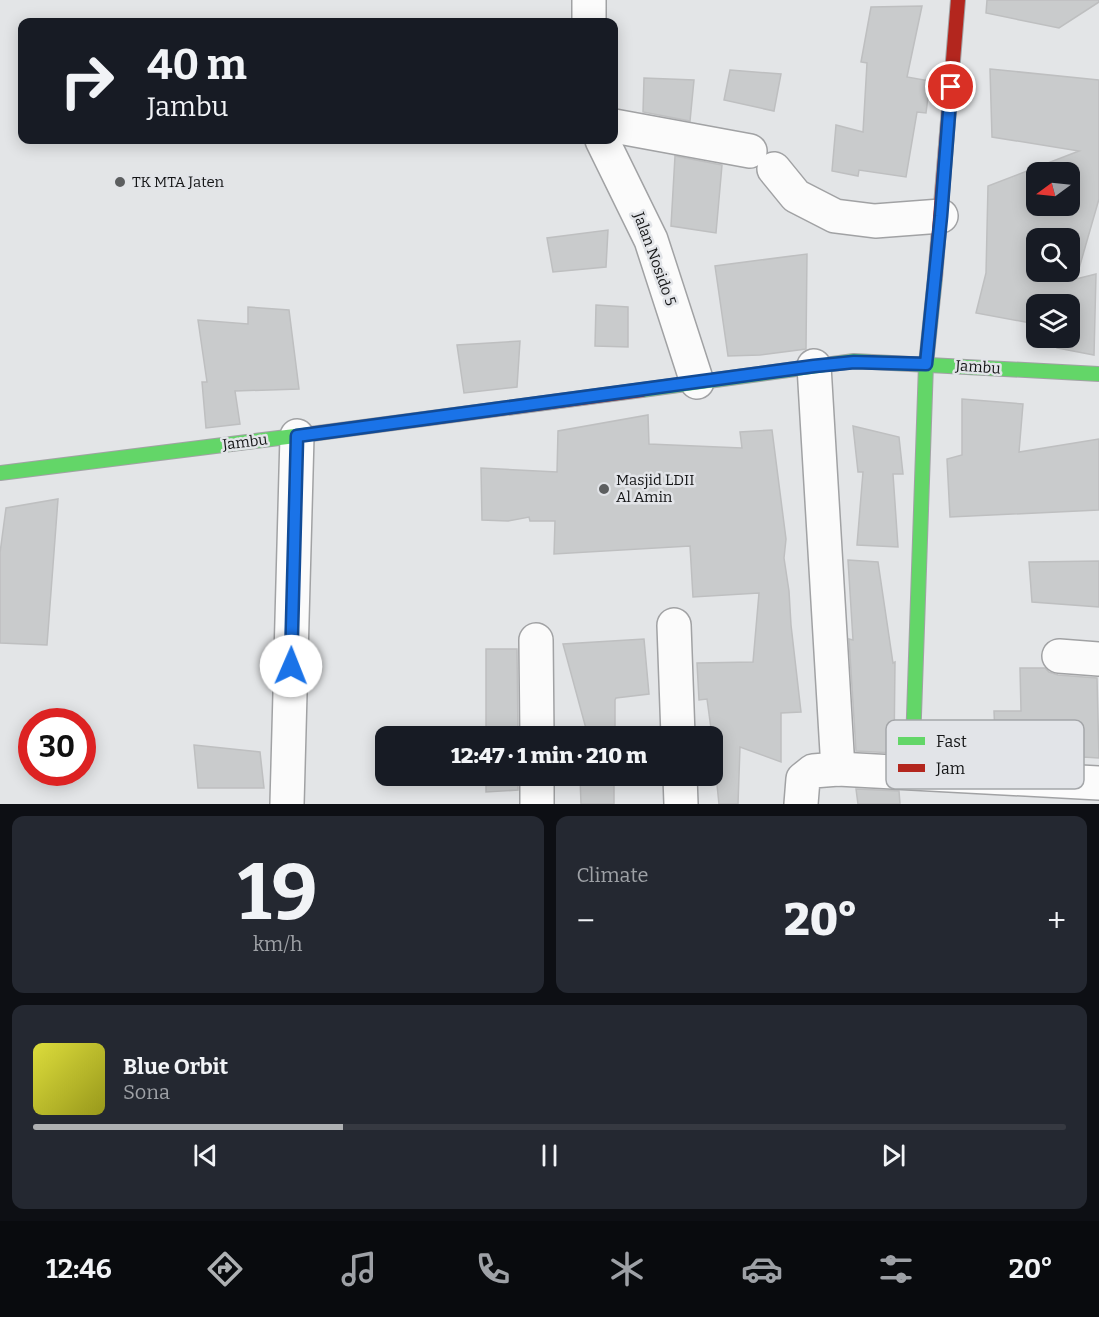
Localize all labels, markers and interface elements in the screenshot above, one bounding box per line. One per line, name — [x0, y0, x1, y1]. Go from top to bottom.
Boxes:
text: 40 m — [147, 40, 247, 90]
icon: right — [48, 42, 126, 120]
pin — [925, 61, 976, 112]
icon: arrive — [934, 70, 967, 103]
text: Jambu — [147, 91, 228, 123]
north arrow — [1026, 162, 1080, 216]
map controls — [1026, 162, 1080, 348]
place label: TK MTA Jaten — [132, 173, 225, 191]
marker: TK MTA Jaten — [113, 175, 127, 189]
street label: Jalan Nosido 5 — [629, 209, 680, 308]
button: search — [1026, 228, 1080, 282]
button: layers — [1026, 294, 1080, 348]
street label: Jambu — [954, 356, 1001, 378]
street label: Jambu — [221, 430, 268, 454]
place label: Masjid LDII Al Amin — [616, 471, 695, 506]
marker: Masjid LDII Al Amin — [597, 482, 611, 496]
position arrow — [259, 634, 323, 698]
speed limit sign: 30 — [18, 708, 96, 786]
legend — [886, 720, 1084, 789]
text: Fast — [936, 732, 967, 751]
text: 12:47 · 1 min · 210 m — [451, 742, 647, 769]
text: Jam — [935, 759, 965, 778]
text: 19 — [238, 846, 318, 940]
text: Climate — [577, 863, 648, 887]
text: 20° — [784, 893, 858, 947]
text: − — [577, 901, 595, 941]
text: + — [1047, 901, 1066, 941]
text: km/h — [253, 932, 303, 956]
text: Blue Orbit — [123, 1053, 228, 1080]
text: Sona — [123, 1080, 170, 1104]
icon: previous — [189, 1139, 222, 1172]
icon: pause — [533, 1139, 566, 1172]
icon: next — [877, 1139, 910, 1172]
icon: directions — [204, 1248, 246, 1290]
icon: music — [338, 1248, 380, 1290]
icon: phone — [472, 1248, 514, 1290]
icon: climate — [606, 1248, 648, 1290]
icon: car — [741, 1248, 783, 1290]
icon: filters — [875, 1248, 917, 1290]
text: 12:46 — [46, 1253, 112, 1285]
text: 20° — [1009, 1253, 1053, 1285]

